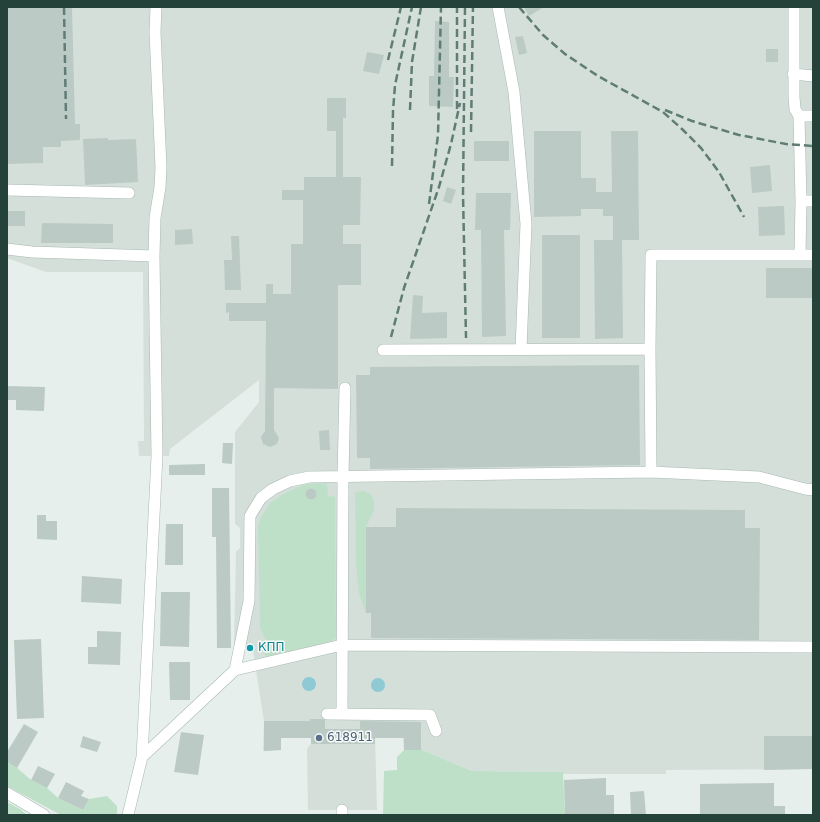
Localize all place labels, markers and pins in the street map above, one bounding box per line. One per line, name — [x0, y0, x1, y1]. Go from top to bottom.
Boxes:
place label: КПП — [258, 641, 285, 655]
marker: КПП — [245, 643, 255, 653]
place label: 618911 — [327, 731, 373, 745]
marker: 618911 — [314, 733, 324, 743]

